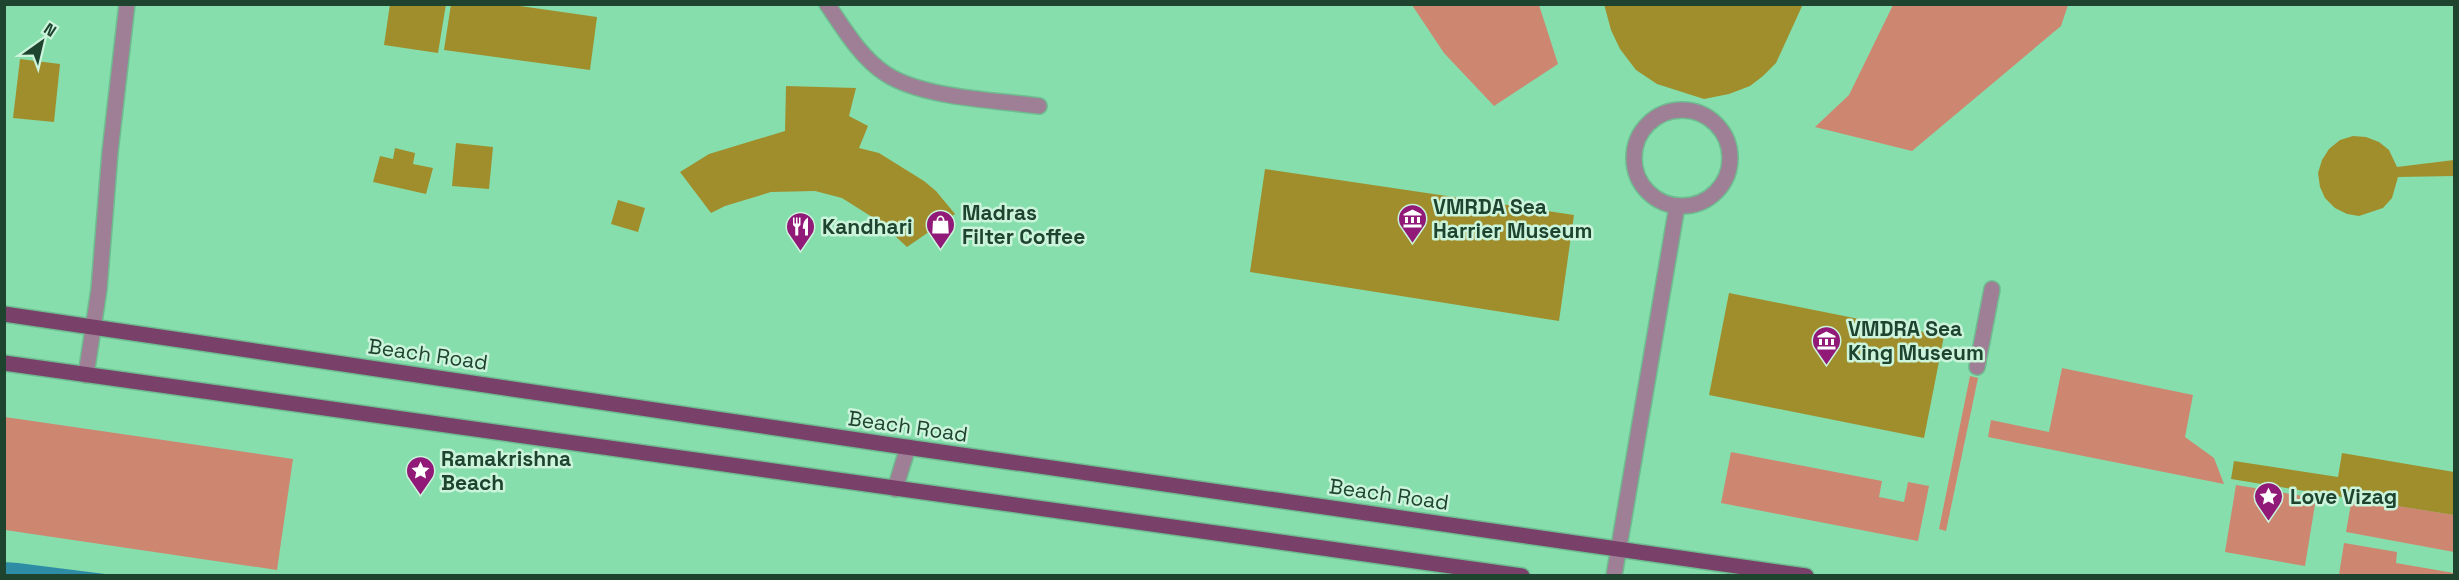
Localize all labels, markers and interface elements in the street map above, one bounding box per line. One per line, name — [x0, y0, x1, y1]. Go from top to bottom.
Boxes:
north arrow — [12, 12, 72, 72]
text: N — [40, 18, 60, 42]
place label: VMRDA Sea Harrier Museum — [1433, 193, 1592, 244]
place label: Madras Filter Coffee — [962, 199, 1085, 250]
museum icon: VMRDA Sea Harrier Museum — [1396, 202, 1428, 244]
shop icon: Madras Filter Coffee — [925, 208, 957, 250]
restaurant icon: Kandhari — [785, 210, 817, 252]
place label: Kandhari — [822, 213, 913, 240]
place label: VMDRA Sea King Museum — [1848, 315, 1984, 366]
museum icon: VMDRA Sea King Museum — [1811, 324, 1843, 366]
street label: Beach Road — [366, 332, 490, 376]
street label: Beach Road — [846, 404, 970, 448]
place label: Ramakrishna Beach — [441, 445, 571, 496]
place icon: Ramakrishna Beach — [404, 454, 436, 496]
street label: Beach Road — [1327, 472, 1451, 516]
place icon: Love Vizag — [2253, 480, 2285, 522]
place label: Love Vizag — [2290, 483, 2397, 510]

